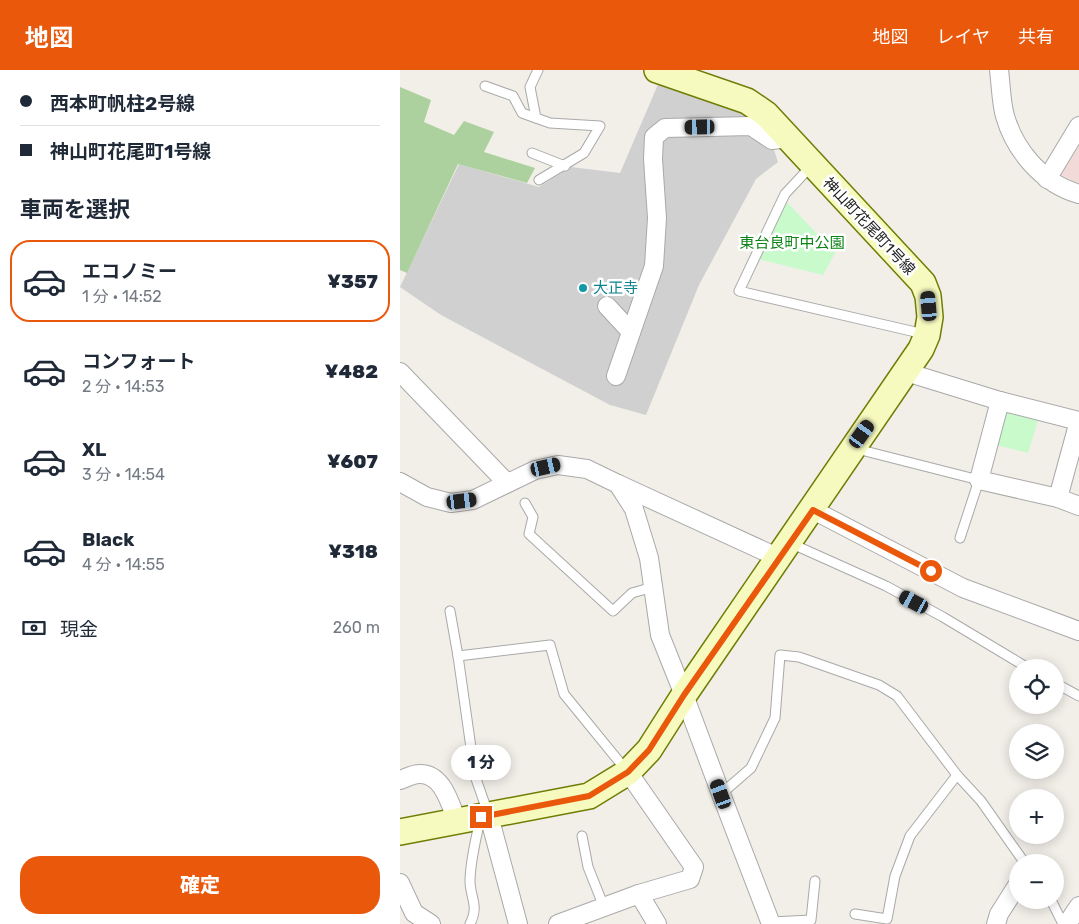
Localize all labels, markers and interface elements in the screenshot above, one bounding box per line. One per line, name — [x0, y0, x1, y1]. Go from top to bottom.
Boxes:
text: 地図 — [25, 24, 73, 52]
text: 地図 — [873, 26, 909, 48]
text: レイヤ — [937, 26, 990, 48]
text: 共有 — [1018, 26, 1054, 48]
text: 西本町帆柱2号線 — [50, 92, 195, 115]
car — [684, 119, 715, 135]
text: 神山町花尾町1号線 — [50, 140, 211, 163]
street label: 神山町花尾町1号線 — [819, 174, 919, 278]
text: 車両を選択 — [20, 196, 130, 223]
park label: 東台良町中公園 — [739, 234, 845, 252]
icon: car — [22, 259, 67, 304]
text: エコノミー — [82, 260, 177, 283]
text: ¥357 — [327, 270, 378, 293]
place label: 大正寺 — [593, 279, 638, 297]
marker: 大正寺 — [577, 282, 589, 294]
text: 1 分 · 14:52 — [82, 287, 162, 306]
car — [920, 290, 937, 322]
icon: car — [22, 349, 67, 394]
text: コンフォート — [82, 350, 195, 373]
text: ¥482 — [325, 360, 378, 383]
text: 2 分 · 14:53 — [82, 377, 164, 396]
car — [847, 417, 876, 451]
text: XL — [82, 438, 106, 461]
icon: car — [22, 439, 67, 484]
text: ¥607 — [327, 450, 378, 473]
car — [529, 456, 562, 478]
text: 3 分 · 14:54 — [82, 465, 165, 484]
car — [446, 492, 477, 510]
text: Black — [82, 528, 134, 551]
icon: car — [22, 529, 67, 574]
text: ¥318 — [328, 540, 378, 563]
text: 4 分 · 14:55 — [82, 555, 165, 574]
route start — [920, 560, 942, 582]
car — [897, 588, 930, 616]
icon: cash — [20, 614, 48, 642]
text: 現金 — [60, 618, 98, 641]
text: 260 m — [333, 618, 380, 637]
map controls — [1009, 659, 1064, 909]
button: locate — [1009, 659, 1064, 714]
button: layers — [1009, 724, 1064, 779]
callout: 1 分 — [451, 744, 511, 780]
text: 1 分 — [467, 753, 495, 772]
car — [708, 777, 733, 811]
button: + — [1009, 789, 1064, 844]
route end — [470, 806, 492, 828]
button: − — [1009, 854, 1064, 909]
button: 確定 — [20, 856, 380, 914]

